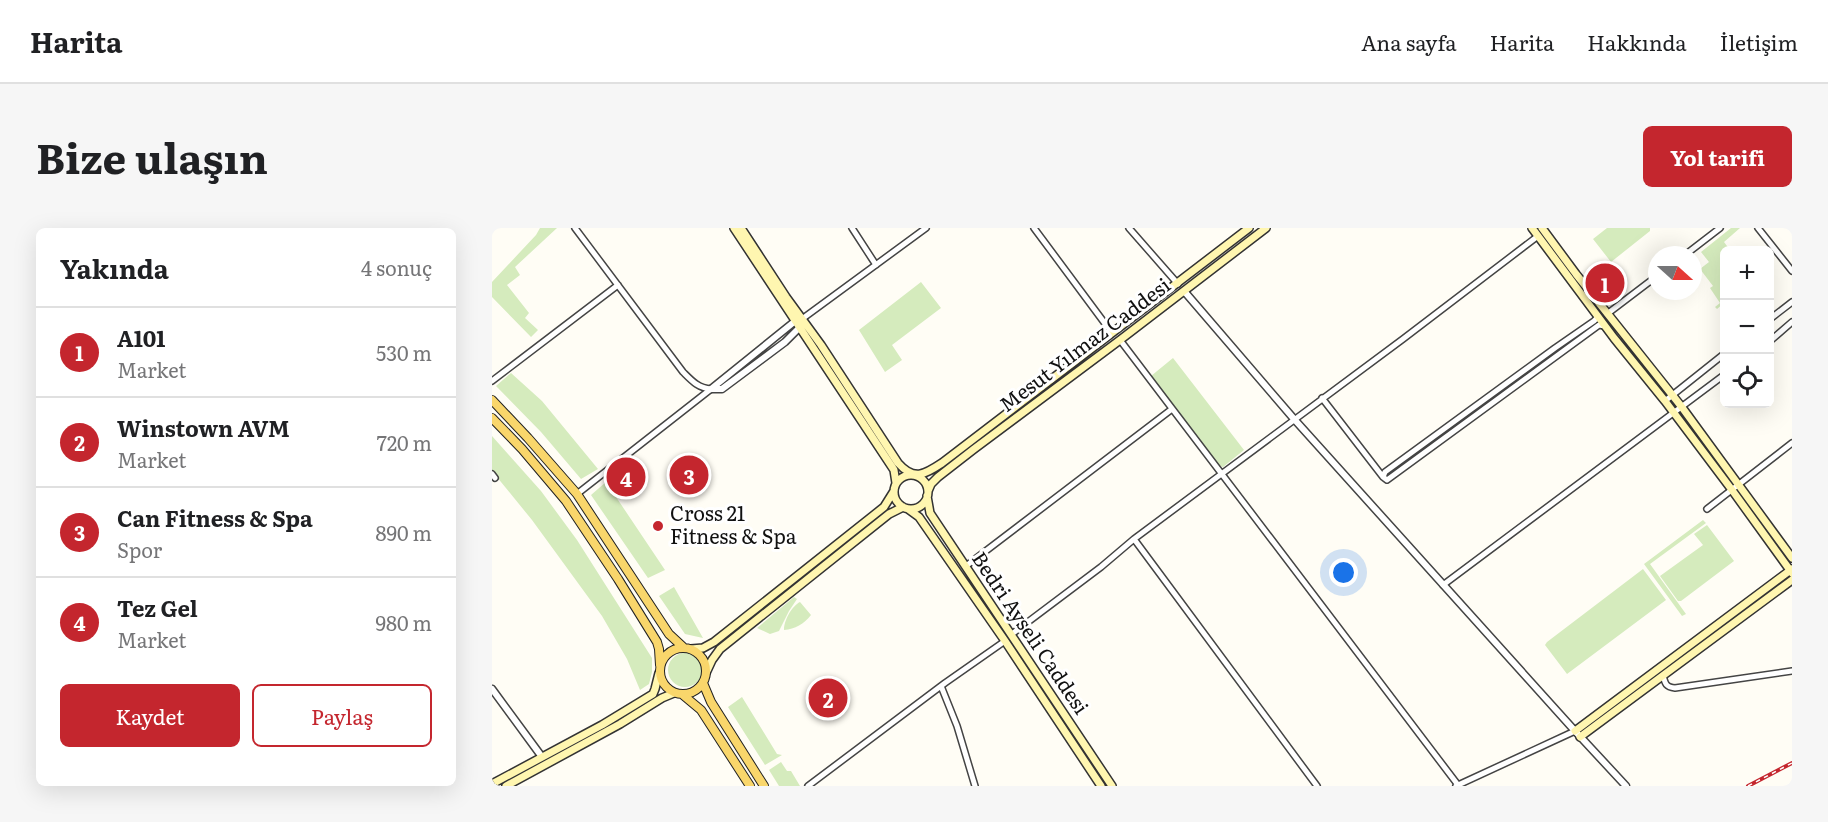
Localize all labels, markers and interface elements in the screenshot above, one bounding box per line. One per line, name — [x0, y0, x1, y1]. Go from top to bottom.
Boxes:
text: Harita — [30, 20, 122, 62]
text: Ana sayfa — [1361, 26, 1457, 57]
text: Harita — [1490, 26, 1554, 57]
text: Hakkında — [1587, 26, 1687, 57]
text: İletişim — [1720, 26, 1798, 57]
text: Bize ulaşın — [36, 125, 268, 187]
button: Yol tarifi — [1643, 126, 1792, 187]
north arrow — [1648, 246, 1702, 300]
map controls — [1720, 246, 1774, 408]
button: + — [1720, 246, 1774, 300]
text: Yakında — [60, 248, 169, 287]
text: 4 sonuç — [361, 252, 432, 282]
pin: 1 — [1586, 260, 1624, 306]
street label: Mesut Yılmaz Caddesi — [992, 269, 1176, 418]
button: − — [1720, 300, 1774, 354]
text: A101 — [117, 321, 165, 354]
text: 1 — [75, 337, 84, 367]
text: 530 m — [376, 337, 432, 367]
text: Market — [117, 354, 186, 384]
button: locate — [1720, 354, 1774, 408]
text: Winstown AVM — [117, 411, 290, 444]
text: 2 — [74, 427, 85, 457]
text: 720 m — [377, 427, 432, 457]
text: Market — [117, 444, 186, 474]
pin: 3 — [670, 452, 708, 498]
pin: 4 — [606, 454, 646, 500]
place label: Cross 21 Fitness & Spa — [670, 497, 797, 550]
text: Can Fitness & Spa — [117, 501, 313, 534]
text: 3 — [74, 517, 85, 547]
text: 890 m — [376, 517, 432, 547]
marker: Cross 21 Fitness & Spa — [651, 519, 665, 533]
text: Spor — [117, 534, 162, 564]
street label: Bedri Ayseli Caddesi — [966, 545, 1098, 720]
your location — [1329, 558, 1358, 587]
text: Tez Gel — [117, 591, 198, 624]
text: 4 — [73, 607, 86, 637]
text: 980 m — [376, 607, 432, 637]
text: Market — [117, 624, 186, 654]
pin: 2 — [808, 676, 848, 720]
button: Kaydet — [60, 684, 240, 747]
button: Paylaş — [252, 684, 432, 747]

